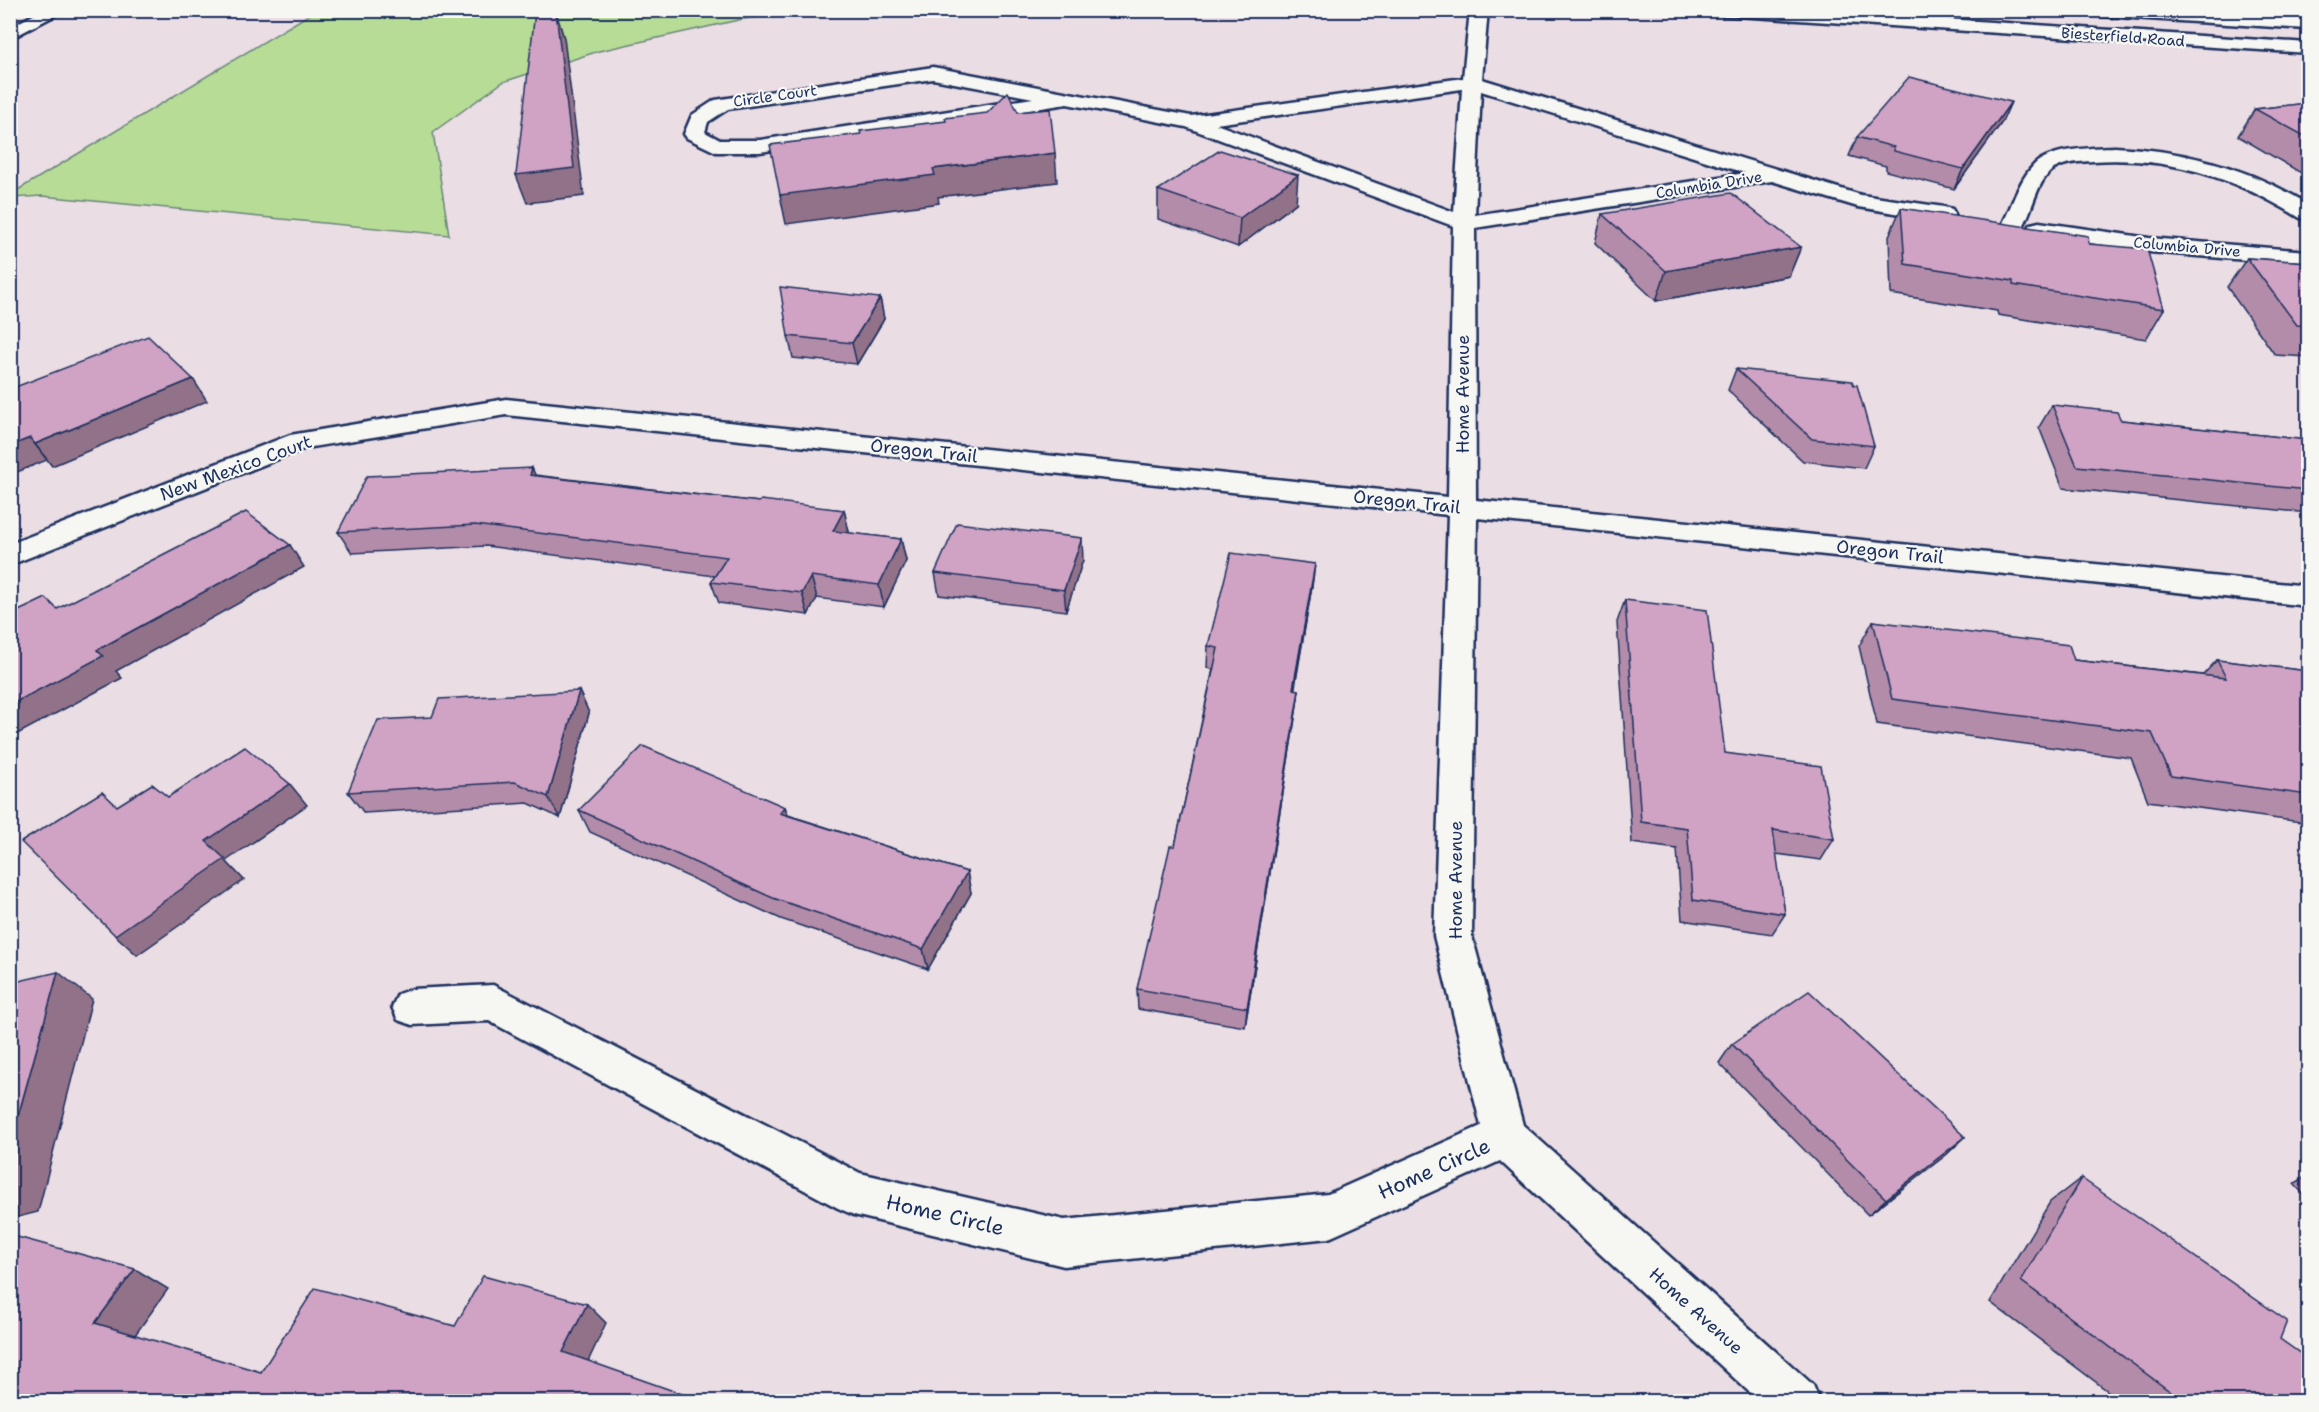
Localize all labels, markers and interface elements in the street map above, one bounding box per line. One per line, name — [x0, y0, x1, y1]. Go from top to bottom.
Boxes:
street label: Biesterfield Road — [2060, 23, 2186, 51]
street label: Circle Court — [732, 80, 818, 112]
street label: Columbia Drive — [1654, 167, 1764, 203]
street label: Columbia Drive — [2133, 232, 2241, 262]
street label: Home Avenue — [1451, 334, 1475, 454]
street label: New Mexico Court — [157, 429, 315, 507]
street label: Oregon Trail — [869, 433, 979, 469]
street label: Oregon Trail — [1352, 484, 1462, 520]
street label: Oregon Trail — [1835, 534, 1945, 570]
street label: Home Avenue — [1444, 820, 1468, 940]
street label: Home Circle — [1373, 1132, 1495, 1206]
street label: Home Circle — [883, 1188, 1007, 1242]
street label: Home Avenue — [1644, 1262, 1748, 1360]

